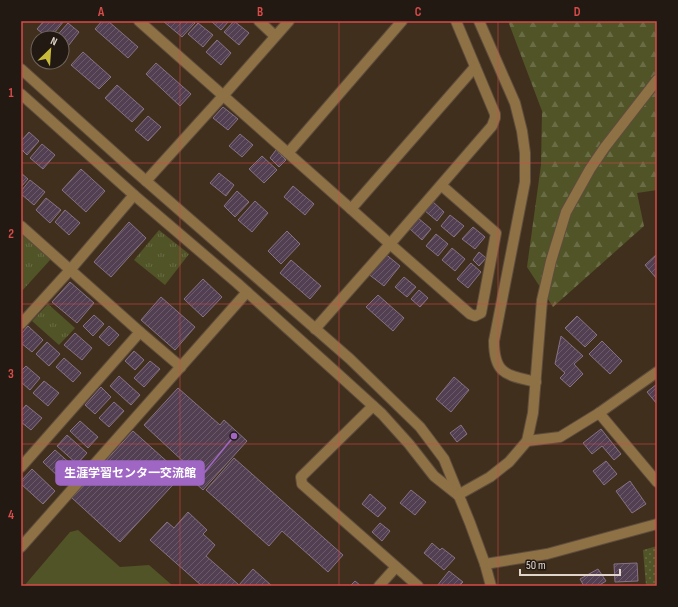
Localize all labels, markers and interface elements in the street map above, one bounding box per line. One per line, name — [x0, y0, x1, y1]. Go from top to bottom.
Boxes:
text: A — [97, 4, 105, 20]
text: B — [257, 4, 263, 20]
text: C — [415, 4, 422, 20]
text: D — [574, 4, 581, 20]
north arrow — [30, 30, 70, 70]
text: N — [49, 34, 60, 49]
text: 1 — [8, 85, 14, 101]
text: 2 — [8, 226, 14, 242]
text: 3 — [8, 366, 14, 382]
callout: 生涯学習センタ一交流館 — [56, 461, 204, 485]
text: 生涯学習センタ一交流館 — [64, 466, 196, 481]
text: 4 — [8, 507, 14, 523]
scale bar — [520, 551, 620, 577]
text: 50 m — [526, 558, 546, 573]

